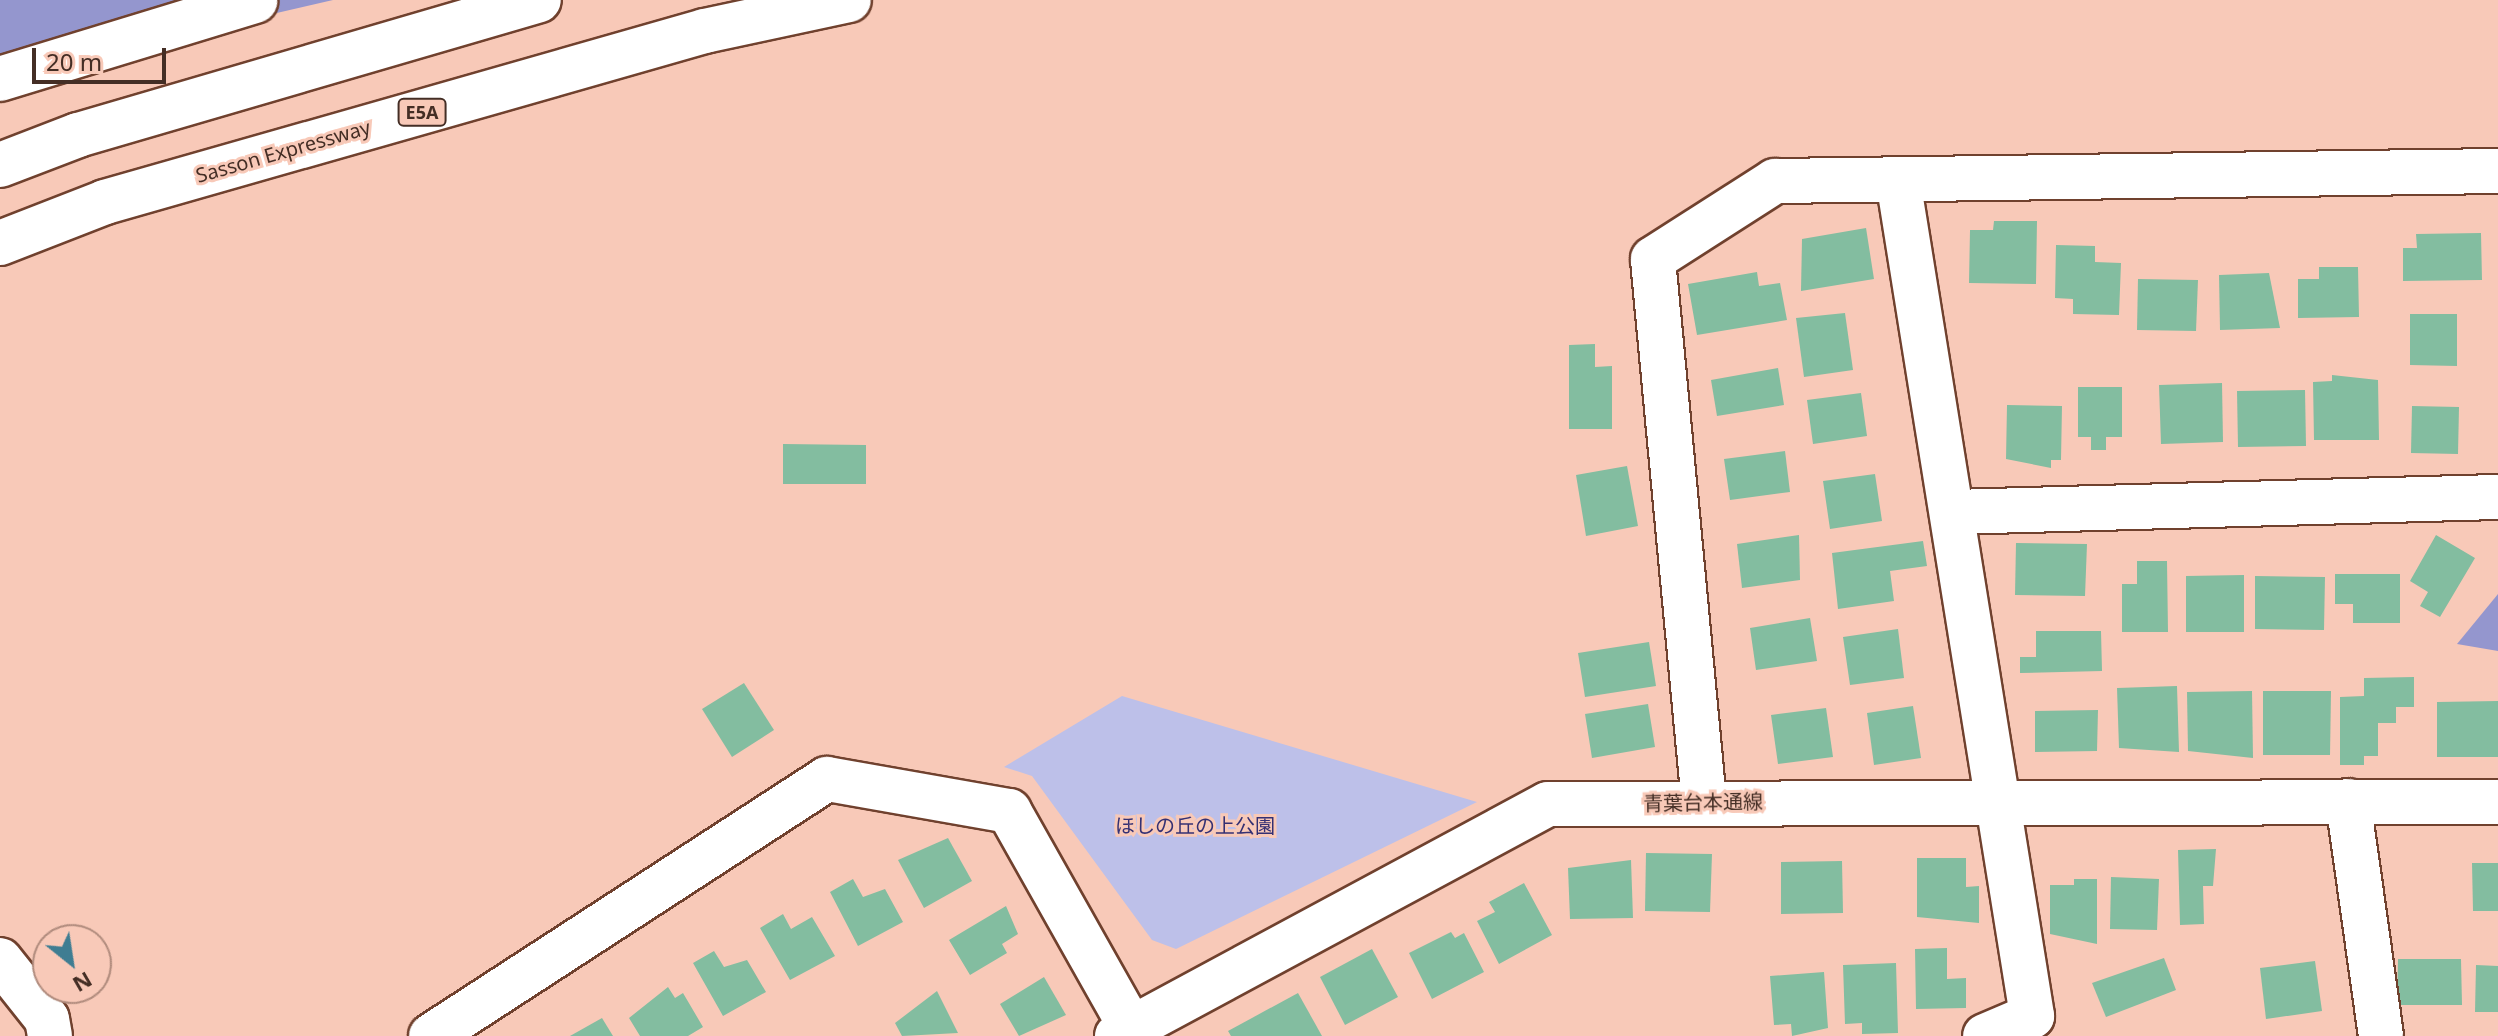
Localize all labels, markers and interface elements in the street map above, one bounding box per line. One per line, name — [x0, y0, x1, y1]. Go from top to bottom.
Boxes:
scale bar — [36, 32, 170, 82]
text: 20 m — [46, 45, 102, 78]
road number: E5A — [396, 98, 448, 126]
street label: Sasson Expressway — [193, 115, 373, 187]
street label: 青葉台本通線 — [1643, 789, 1763, 815]
park label: ほしの丘の上公園 — [1115, 813, 1275, 837]
north arrow — [32, 924, 112, 1004]
text: N — [68, 966, 98, 1001]

